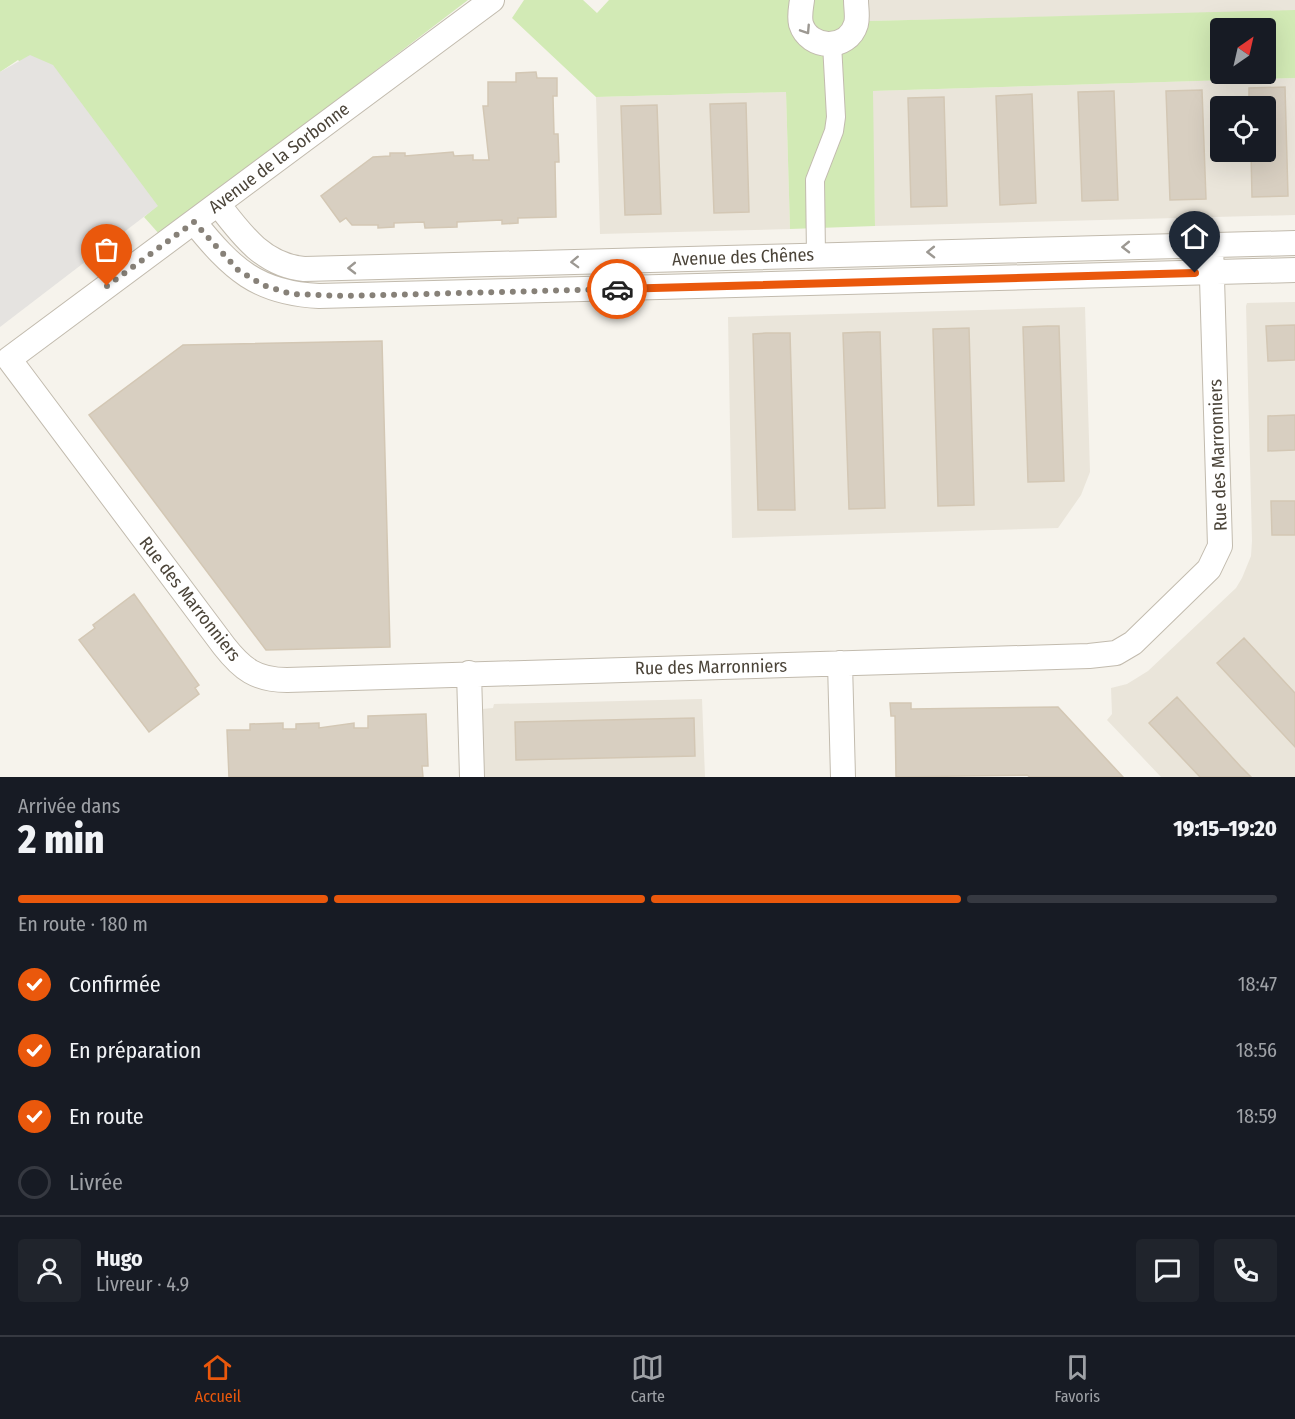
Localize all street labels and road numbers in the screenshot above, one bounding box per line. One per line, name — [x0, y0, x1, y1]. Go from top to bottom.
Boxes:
street label: Avenue de la Sorbonne — [204, 98, 354, 218]
street label: Avenue des Chênes — [672, 244, 815, 270]
street label: Rue des Marronniers — [1204, 378, 1232, 531]
street label: Rue des Marronniers — [135, 532, 246, 666]
street label: Rue des Marronniers — [635, 655, 788, 679]

